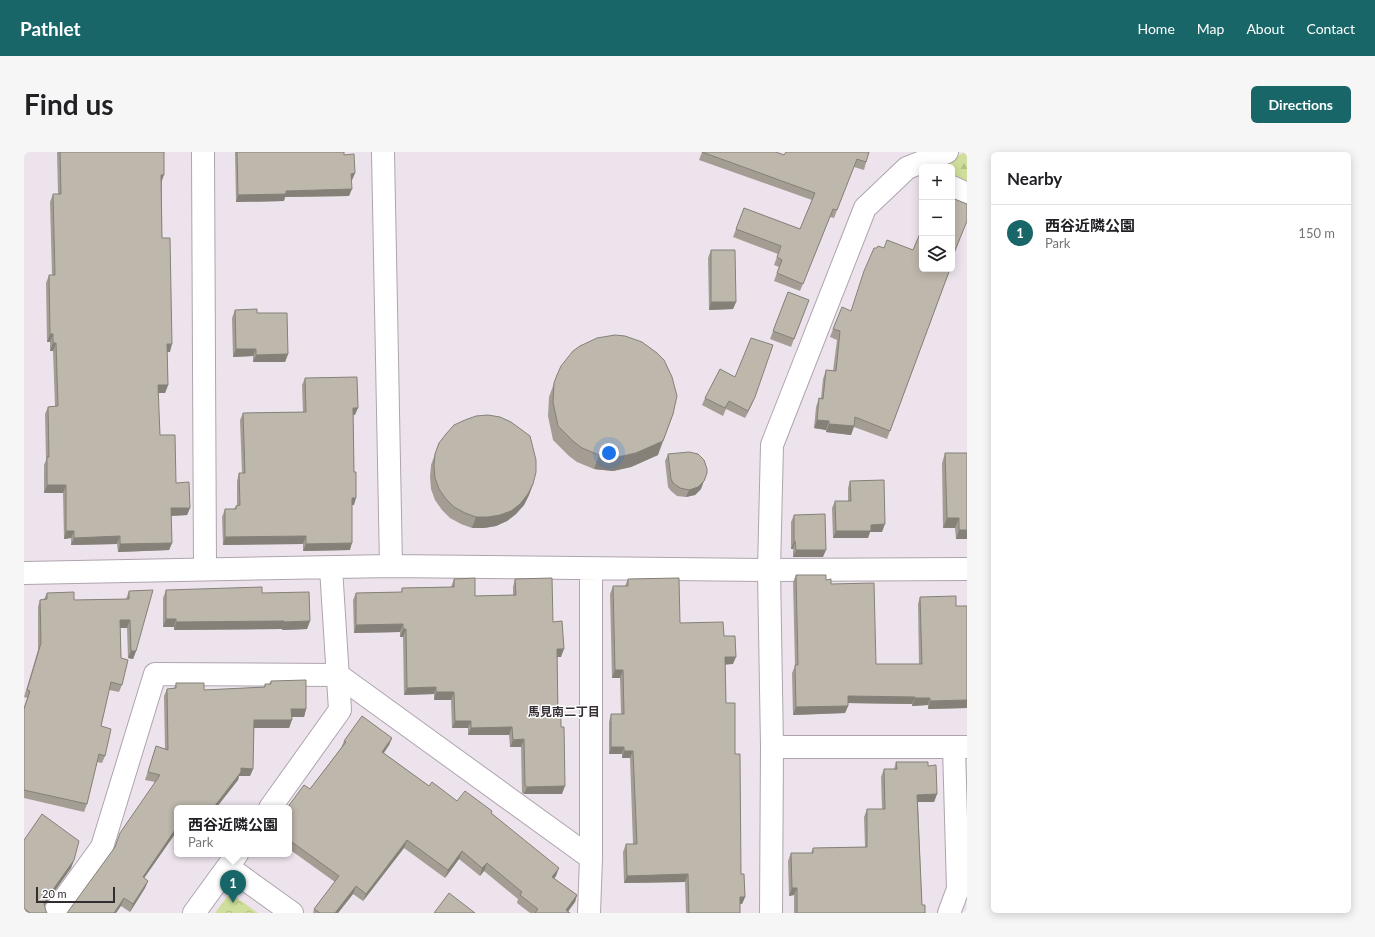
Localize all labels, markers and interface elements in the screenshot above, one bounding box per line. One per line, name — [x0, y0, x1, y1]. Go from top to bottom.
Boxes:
text: Pathlet — [20, 17, 81, 40]
text: Home — [1137, 20, 1175, 37]
text: Map — [1197, 20, 1224, 37]
text: About — [1246, 20, 1284, 37]
text: Contact — [1306, 20, 1355, 37]
button: Directions — [1251, 86, 1351, 123]
text: Find us — [24, 87, 114, 121]
map controls — [919, 164, 955, 272]
button: + — [919, 164, 955, 200]
text: Nearby — [1007, 168, 1062, 189]
button: − — [919, 200, 955, 236]
text: 西谷近隣公園 — [1045, 216, 1135, 234]
text: 1 — [1016, 225, 1024, 241]
text: 150 m — [1298, 225, 1335, 241]
text: Park — [1045, 235, 1070, 251]
button: layers — [919, 236, 955, 272]
your location — [599, 443, 619, 463]
district label: 馬見南二丁目 — [528, 704, 600, 719]
popup — [174, 805, 292, 857]
text: 西谷近隣公園 — [188, 815, 278, 833]
text: Park — [188, 834, 213, 850]
pin: 1 — [220, 870, 246, 903]
scale bar — [36, 885, 115, 904]
text: 20 m — [42, 887, 67, 900]

